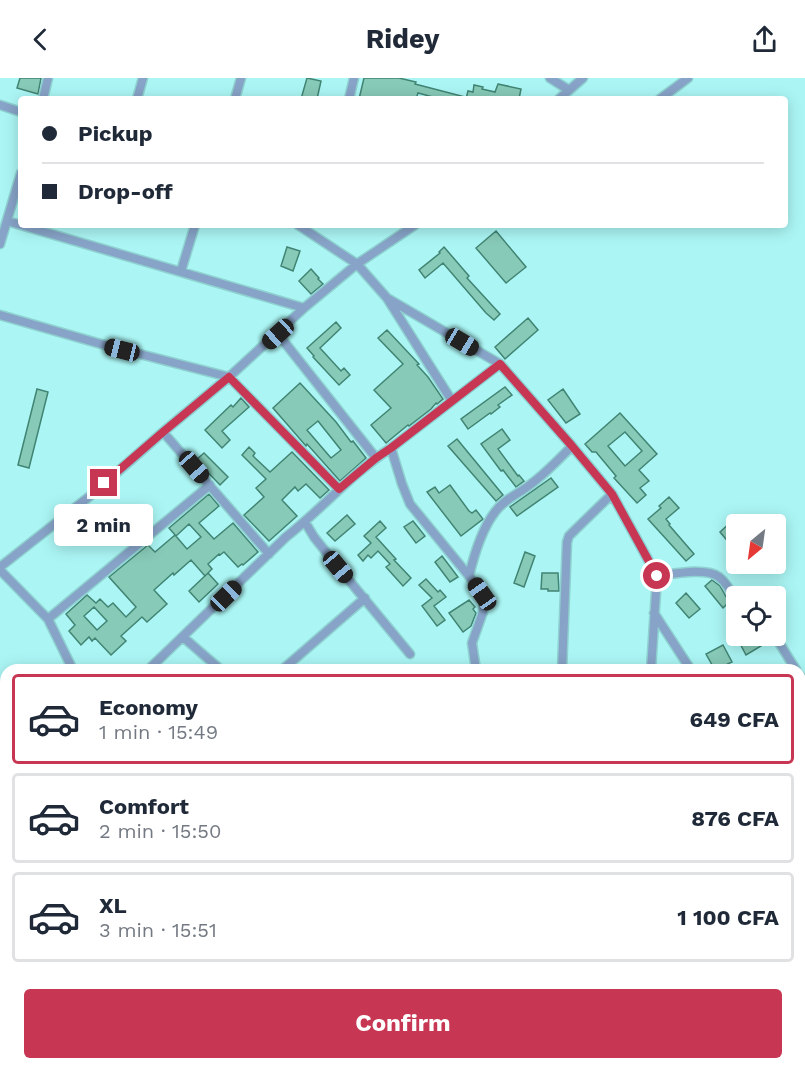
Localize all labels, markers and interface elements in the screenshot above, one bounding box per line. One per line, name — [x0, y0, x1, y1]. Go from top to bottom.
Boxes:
icon: back — [24, 23, 57, 56]
text: Ridey — [366, 23, 439, 55]
icon: share — [748, 23, 781, 56]
text: Pickup — [78, 121, 153, 146]
text: Drop-off — [78, 179, 173, 204]
car — [259, 315, 297, 353]
car — [442, 325, 482, 359]
car — [102, 337, 142, 363]
car — [175, 448, 213, 486]
route end — [90, 469, 117, 496]
callout: 2 min — [54, 504, 154, 546]
text: 2 min — [76, 513, 131, 537]
north arrow — [726, 514, 786, 574]
map controls — [726, 514, 786, 646]
car — [320, 547, 356, 587]
route start — [643, 562, 670, 589]
car — [464, 574, 500, 614]
car — [207, 577, 245, 615]
button: locate — [726, 586, 786, 646]
icon: car — [27, 692, 81, 746]
text: Economy — [99, 695, 198, 720]
text: 649 CFA — [689, 707, 779, 732]
text: 1 min · 15:49 — [99, 720, 218, 744]
icon: car — [27, 791, 81, 845]
text: Comfort — [99, 794, 189, 819]
text: 876 CFA — [691, 806, 779, 831]
text: 2 min · 15:50 — [99, 819, 221, 843]
icon: car — [27, 890, 81, 944]
text: XL — [99, 893, 127, 918]
text: 1 100 CFA — [677, 905, 779, 930]
text: 3 min · 15:51 — [99, 918, 217, 942]
button: Confirm — [24, 989, 782, 1058]

